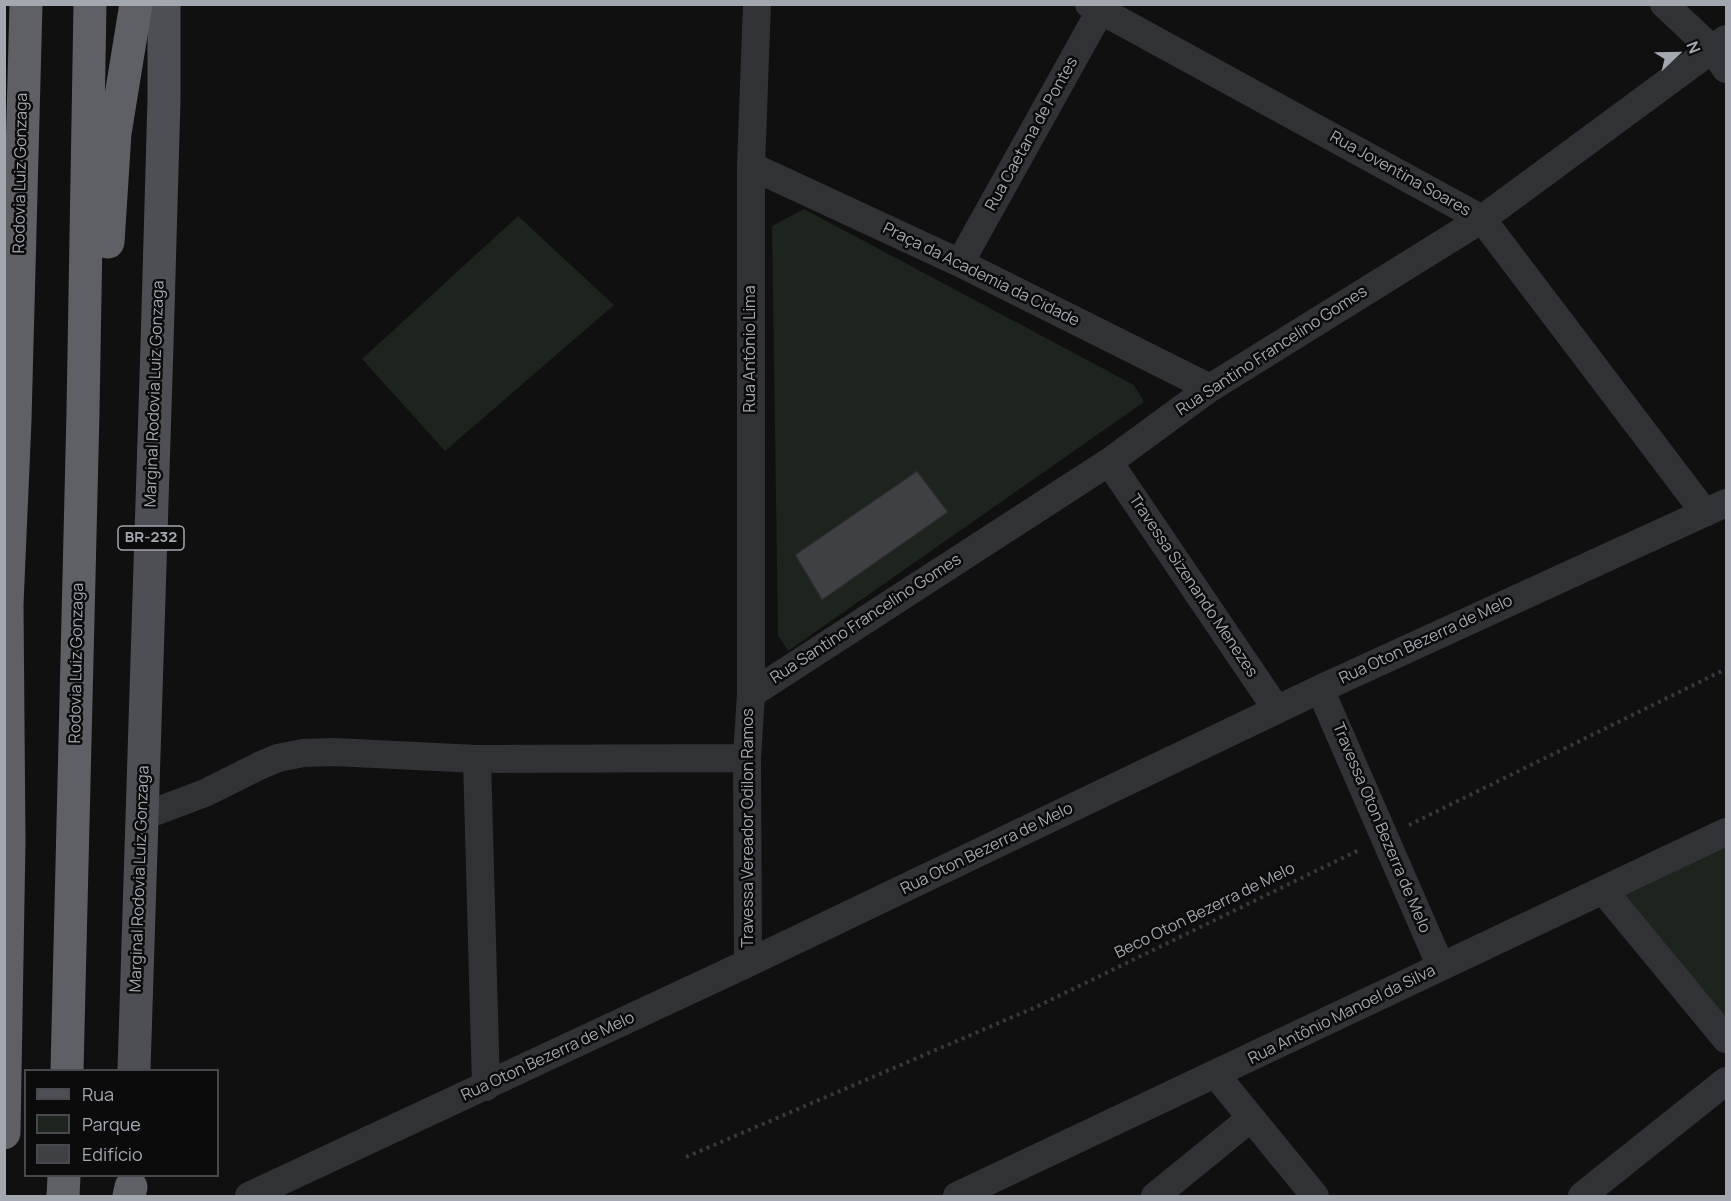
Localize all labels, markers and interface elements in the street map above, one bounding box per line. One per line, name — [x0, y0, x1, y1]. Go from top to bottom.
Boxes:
north arrow — [1647, 24, 1707, 84]
text: N — [1681, 38, 1706, 57]
street label: Rua Caetana de Pontes — [982, 54, 1082, 214]
street label: Rodovia Luiz Gonzaga — [10, 92, 32, 254]
street label: Rua Joventina Soares — [1326, 127, 1474, 221]
street label: Praça da Academia da Cidade — [880, 219, 1082, 331]
street label: Marginal Rodovia Luiz Gonzaga — [141, 280, 169, 508]
street label: Rua Santino Francelino Gomes — [1173, 282, 1371, 420]
street label: Rua Antônio Lima — [741, 285, 761, 413]
street label: Travessa Sizenando Menezes — [1125, 491, 1261, 681]
road number: BR-232 — [118, 526, 184, 550]
street label: Rua Santino Francelino Gomes — [767, 550, 965, 688]
street label: Rodovia Luiz Gonzaga — [66, 582, 88, 744]
street label: Rua Oton Bezerra de Melo — [1336, 591, 1516, 689]
street label: Travessa Vereador Odilon Ramos — [739, 708, 759, 948]
street label: Travessa Oton Bezerra de Melo — [1328, 720, 1434, 936]
street label: Marginal Rodovia Luiz Gonzaga — [126, 765, 154, 993]
street label: Rua Oton Bezerra de Melo — [898, 799, 1076, 899]
street label: Beco Oton Bezerra de Melo — [1112, 859, 1298, 963]
street label: Rua Antônio Manoel da Silva — [1245, 961, 1439, 1069]
street label: Rua Oton Bezerra de Melo — [458, 1008, 638, 1106]
legend — [24, 1069, 219, 1177]
text: Rua — [82, 1082, 114, 1106]
text: Parque — [82, 1112, 141, 1136]
text: Edifício — [82, 1142, 143, 1166]

